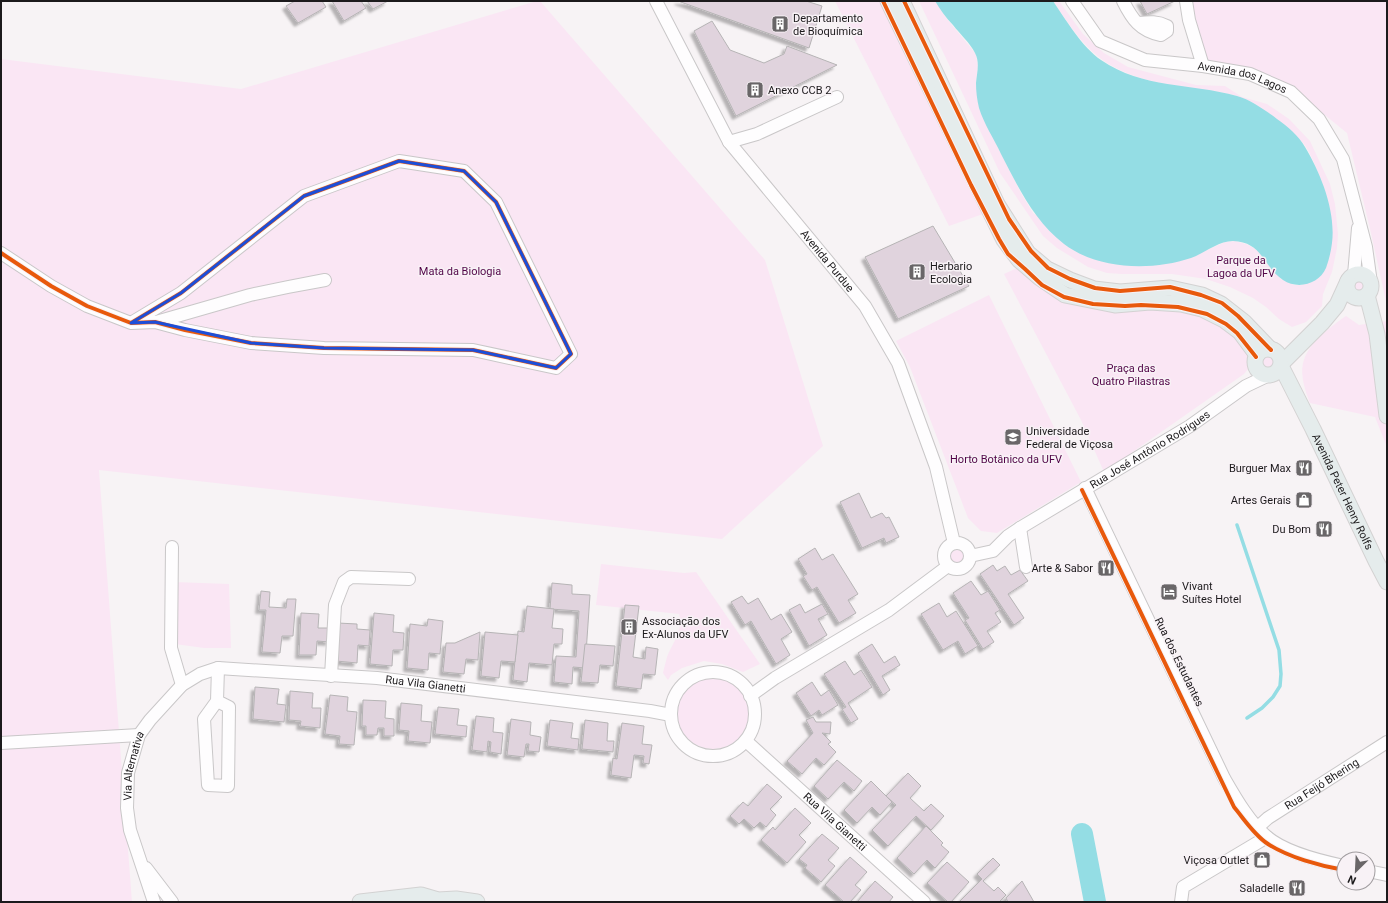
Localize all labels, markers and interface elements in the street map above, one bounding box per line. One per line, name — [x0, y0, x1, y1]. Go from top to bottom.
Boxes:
place label: Departamento de Bioquímica — [793, 12, 863, 38]
building icon: Departamento de Bioquímica — [770, 14, 790, 34]
street label: Avenida dos Lagos — [1197, 59, 1289, 96]
building icon: Anexo CCB 2 — [745, 80, 765, 100]
place label: Anexo CCB 2 — [768, 84, 832, 97]
street label: Avenida Purdue — [798, 227, 857, 294]
park label: Parque da Lagoa da UFV — [1207, 254, 1275, 280]
place label: Herbario Ecologia — [930, 260, 972, 286]
building icon: Herbario Ecologia — [907, 262, 927, 282]
park label: Mata da Biologia — [419, 265, 501, 278]
park label: Praça das Quatro Pilastras — [1092, 362, 1171, 388]
street label: Rua José Antônio Rodrigues — [1087, 407, 1213, 491]
place label: Universidade Federal de Viçosa — [1026, 425, 1113, 451]
school or university icon: Universidade Federal de Viçosa — [1003, 427, 1023, 447]
street label: Avenida Peter Henry Rolfs — [1310, 431, 1376, 552]
park label: Horto Botânico da UFV — [950, 453, 1062, 466]
restaurant icon: Burguer Max — [1294, 458, 1314, 478]
place label: Burguer Max — [1229, 462, 1292, 475]
shop icon: Artes Gerais — [1294, 490, 1314, 510]
place label: Artes Gerais — [1231, 494, 1291, 507]
restaurant icon: Du Bom — [1314, 519, 1334, 539]
place label: Du Bom — [1272, 523, 1311, 536]
restaurant icon: Arte & Sabor — [1096, 558, 1116, 578]
place label: Arte & Sabor — [1031, 562, 1093, 575]
place label: Vivant Suítes Hotel — [1182, 580, 1241, 606]
hotel icon: Vivant Suítes Hotel — [1159, 582, 1179, 602]
place label: Associação dos Ex-Alunos da UFV — [642, 615, 729, 641]
street label: Rua dos Estudantes — [1152, 615, 1206, 709]
building icon: Associação dos Ex-Alunos da UFV — [619, 617, 639, 637]
street label: Rua Vila Gianetti — [385, 673, 466, 695]
street label: Via Alternativa — [121, 728, 147, 801]
street label: Rua Feijó Bhering — [1282, 755, 1361, 812]
street label: Rua Vila Gianetti — [801, 790, 869, 853]
shop icon: Viçosa Outlet — [1252, 850, 1272, 870]
north arrow — [1336, 851, 1376, 891]
place label: Viçosa Outlet — [1184, 854, 1249, 867]
text: N — [1346, 872, 1358, 887]
restaurant icon: Saladelle — [1287, 878, 1307, 898]
place label: Saladelle — [1240, 882, 1284, 895]

